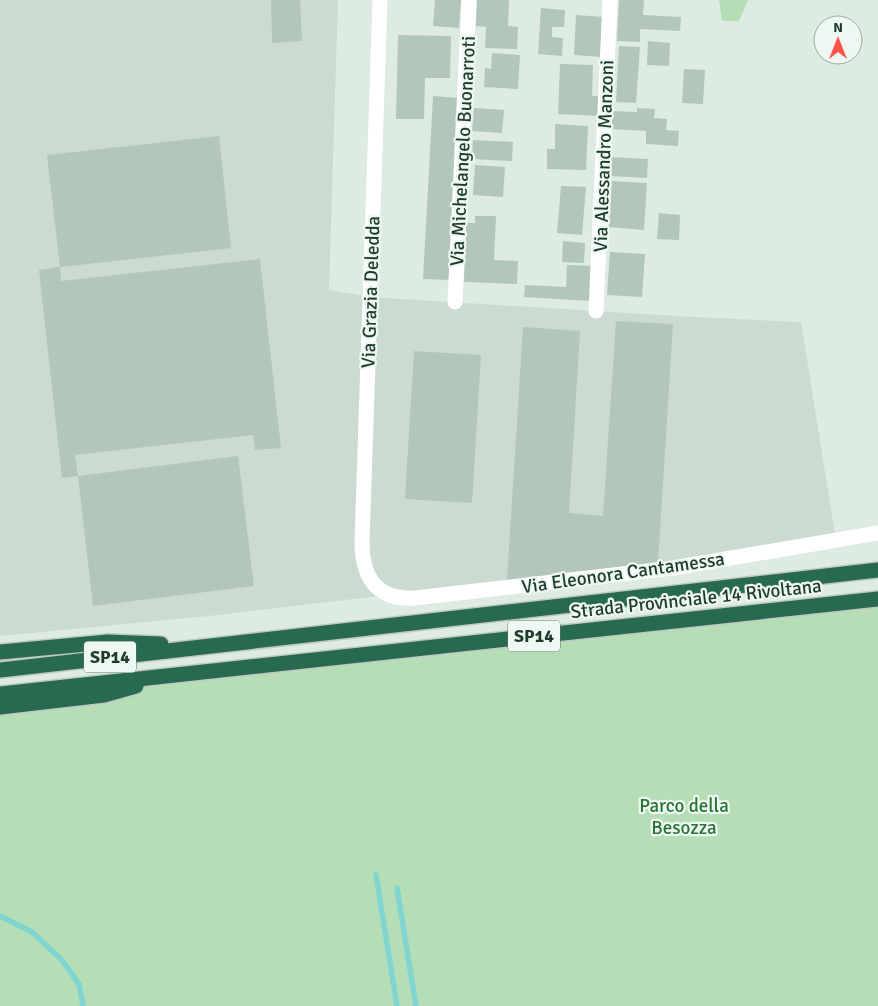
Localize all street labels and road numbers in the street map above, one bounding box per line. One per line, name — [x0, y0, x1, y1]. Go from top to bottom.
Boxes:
street label: Via Michelangelo Buonarroti — [445, 35, 481, 267]
street label: Via Alessandro Manzoni — [589, 59, 619, 253]
street label: Via Grazia Deledda — [356, 215, 386, 369]
street label: Via Eleonora Cantamessa — [520, 547, 726, 599]
street label: Strada Provinciale 14 Rivoltana — [569, 574, 823, 624]
road number: SP14 — [508, 620, 560, 652]
road number: SP14 — [84, 642, 136, 672]

